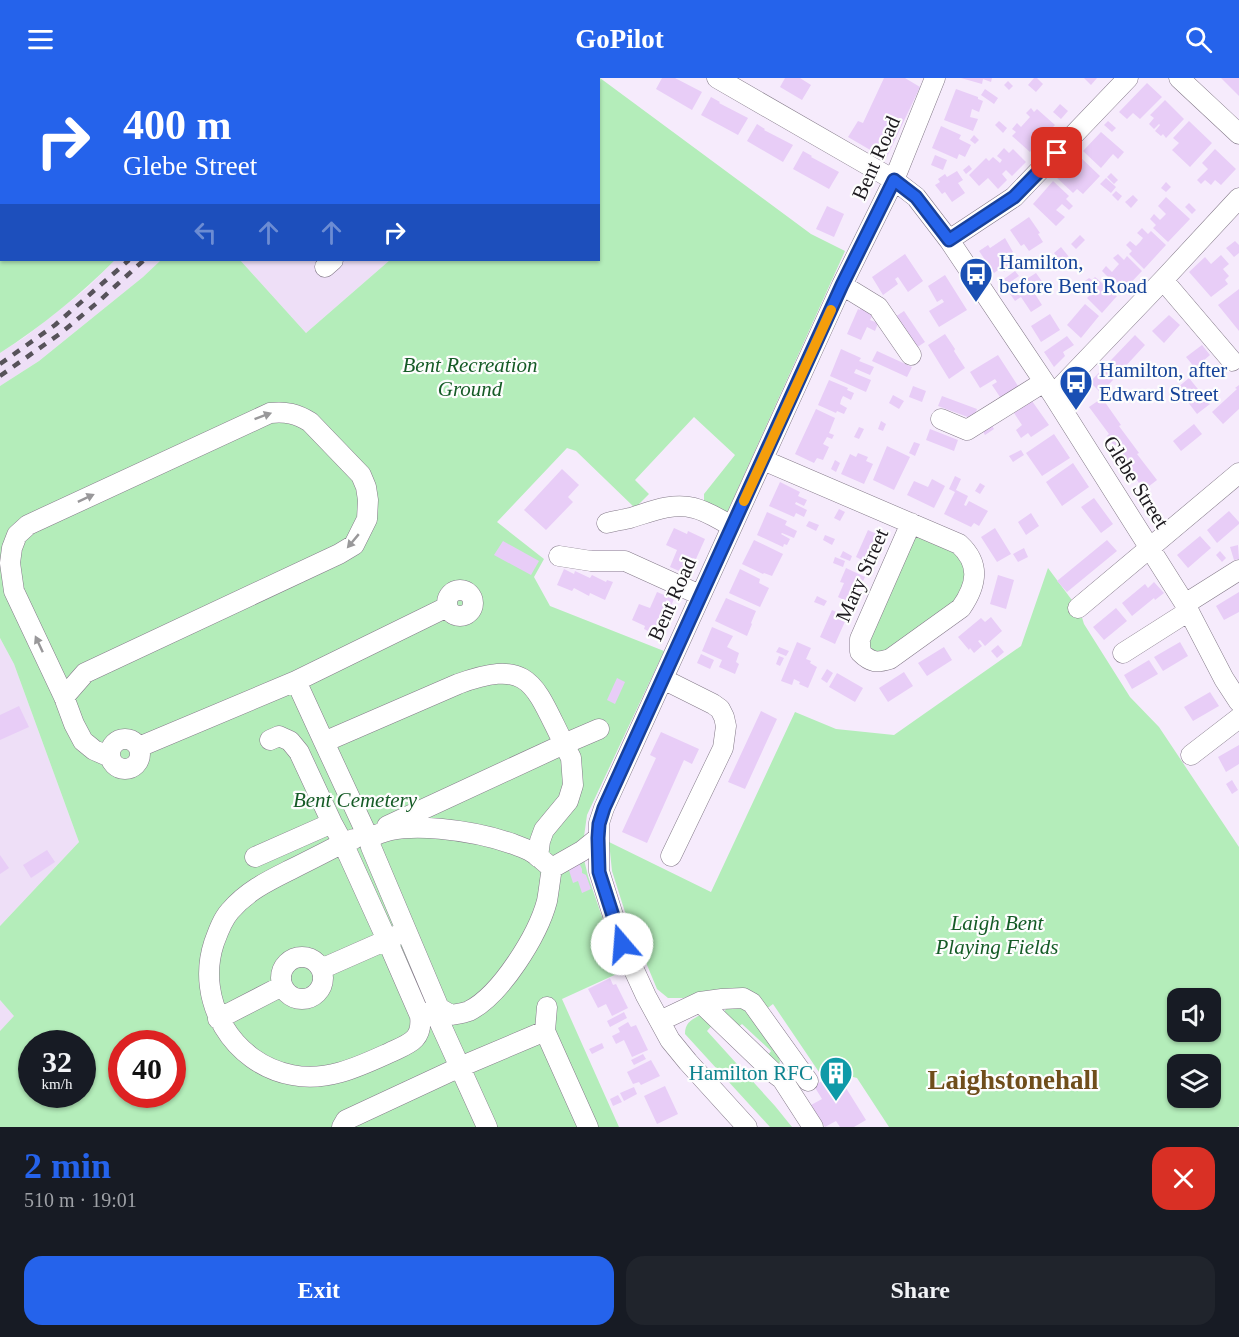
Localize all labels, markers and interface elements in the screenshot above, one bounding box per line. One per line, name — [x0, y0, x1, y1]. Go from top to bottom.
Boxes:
icon: menu — [24, 23, 57, 56]
icon: search — [1182, 23, 1215, 56]
text: GoPilot — [575, 24, 664, 54]
icon: right — [24, 102, 102, 180]
text: 400 m — [123, 102, 232, 148]
street label: Bent Road — [847, 112, 905, 204]
pin — [1031, 127, 1082, 178]
icon: arrive — [1040, 136, 1073, 169]
text: Glebe Street — [123, 151, 257, 181]
icon: left — [189, 216, 222, 249]
icon: ahead — [252, 216, 285, 249]
icon: ahead — [315, 216, 348, 249]
icon: right — [378, 216, 411, 249]
place label: Hamilton, before Bent Road — [999, 250, 1148, 298]
bus stop icon: Hamilton, before Bent Road — [958, 256, 994, 303]
park label: Bent Recreation Ground — [402, 353, 538, 401]
place label: Hamilton, after Edward Street — [1099, 358, 1227, 406]
bus stop icon: Hamilton, after Edward Street — [1058, 364, 1094, 411]
one-way arrow — [254, 411, 272, 421]
street label: Glebe Street — [1098, 431, 1174, 533]
one-way arrow — [78, 494, 95, 503]
street label: Mary Street — [831, 524, 893, 625]
one-way arrow — [347, 534, 360, 549]
street label: Bent Road — [643, 553, 701, 645]
one-way arrow — [34, 635, 43, 652]
park label: Bent Cemetery — [293, 788, 418, 812]
park label: Laigh Bent Playing Fields — [934, 911, 1059, 959]
position arrow — [590, 912, 654, 976]
map controls — [1167, 988, 1221, 1108]
button: sound — [1167, 988, 1221, 1042]
speed limit sign: 40 — [108, 1030, 186, 1108]
text: 32 — [42, 1045, 72, 1078]
button: layers — [1167, 1054, 1221, 1108]
building icon: Hamilton RFC — [818, 1055, 854, 1102]
place label: Hamilton RFC — [689, 1061, 813, 1085]
district label: Laighstonehall — [927, 1065, 1099, 1095]
text: km/h — [42, 1076, 72, 1092]
text: 2 min — [24, 1146, 111, 1186]
button: close — [1152, 1147, 1215, 1210]
text: 510 m · 19:01 — [24, 1189, 137, 1211]
button: Exit — [24, 1256, 614, 1325]
button: Share — [626, 1256, 1215, 1325]

